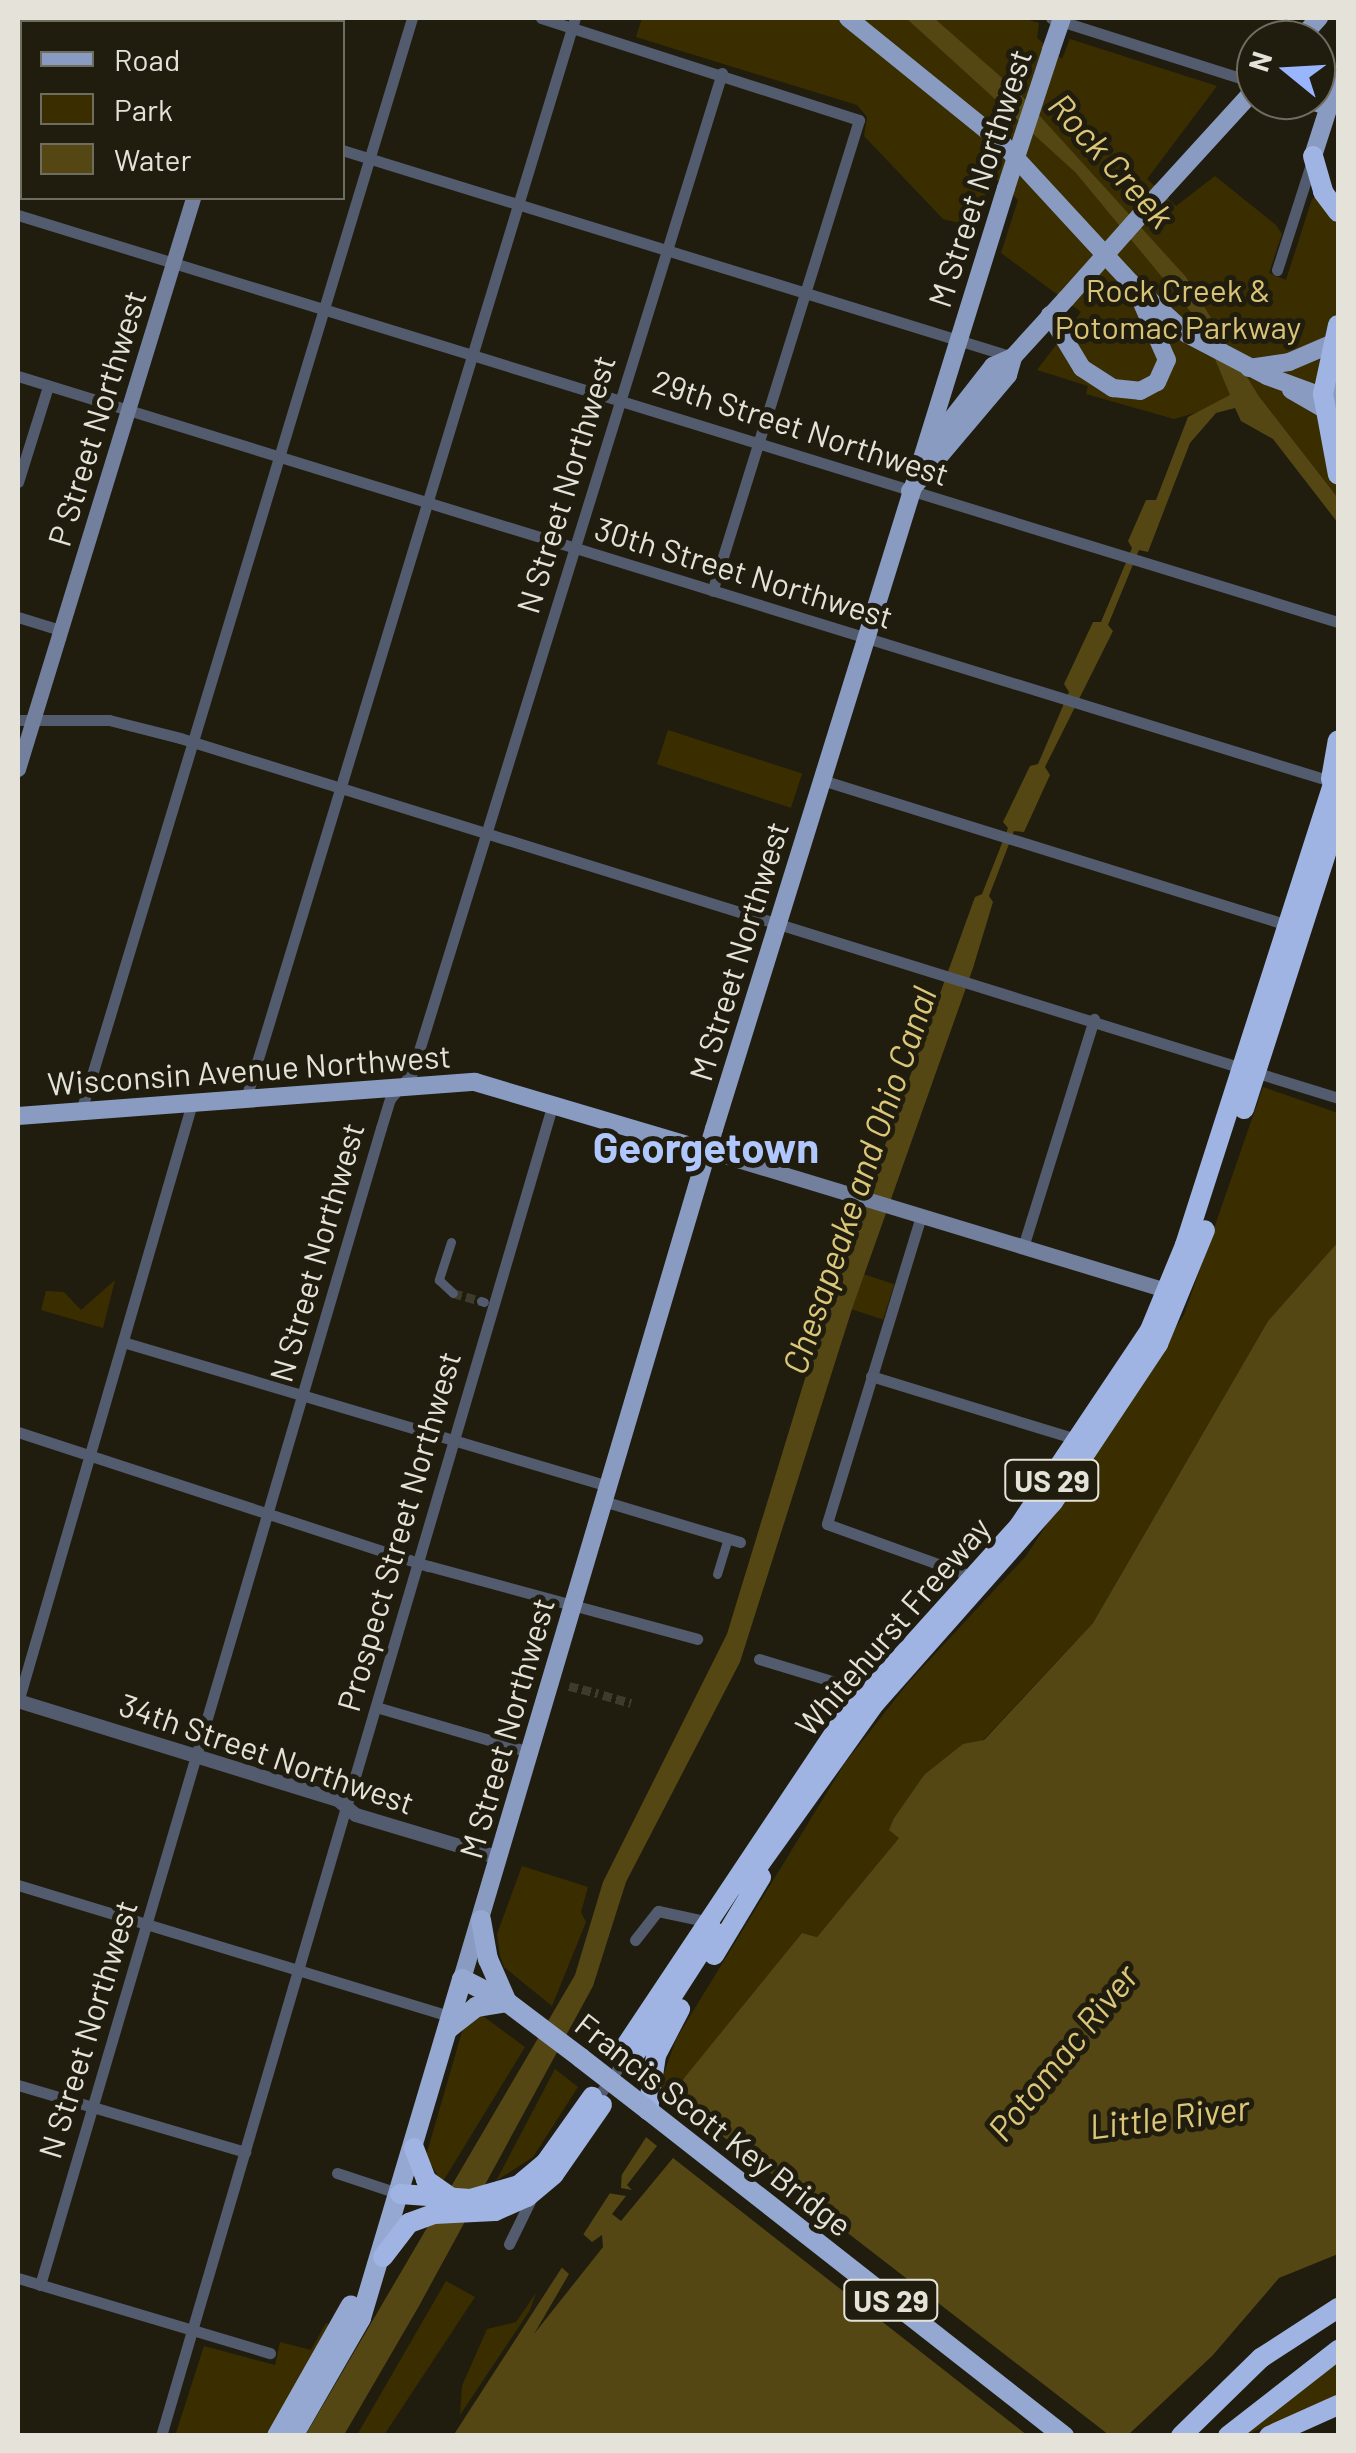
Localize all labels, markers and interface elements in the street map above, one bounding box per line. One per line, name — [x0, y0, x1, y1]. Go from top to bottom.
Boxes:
legend — [20, 20, 345, 200]
north arrow — [1236, 20, 1336, 120]
text: Road — [114, 41, 180, 77]
street label: M Street Northwest — [919, 44, 1039, 312]
text: N — [1240, 47, 1278, 75]
water label: Rock Creek — [1041, 84, 1183, 236]
text: Park — [114, 91, 173, 127]
text: Water — [114, 141, 192, 177]
park label: Rock Creek & Potomac Parkway — [1055, 271, 1301, 346]
street label: P Street Northwest — [39, 286, 153, 550]
street label: N Street Northwest — [507, 350, 623, 618]
street label: 29th Street Northwest — [648, 361, 954, 493]
street label: 30th Street Northwest — [590, 508, 898, 636]
street label: M Street Northwest — [680, 817, 796, 1085]
water label: Chesapeake and Ohio Canal — [772, 981, 944, 1379]
street label: Wisconsin Avenue Northwest — [46, 1036, 452, 1102]
street label: N Street Northwest — [261, 1118, 371, 1386]
district label: Georgetown — [593, 1121, 819, 1171]
street label: Prospect Street Northwest — [328, 1347, 468, 1715]
road number: US 29 — [1002, 1455, 1102, 1505]
street label: Whitehurst Freeway — [786, 1509, 998, 1743]
street label: M Street Northwest — [450, 1593, 562, 1863]
street label: 34th Street Northwest — [115, 1685, 419, 1821]
street label: N Street Northwest — [29, 1895, 145, 2163]
water label: Potomac River — [978, 1955, 1146, 2149]
street label: Francis Scott Key Bridge — [568, 2004, 860, 2244]
water label: Little River — [1087, 2085, 1251, 2147]
road number: US 29 — [841, 2275, 941, 2325]

